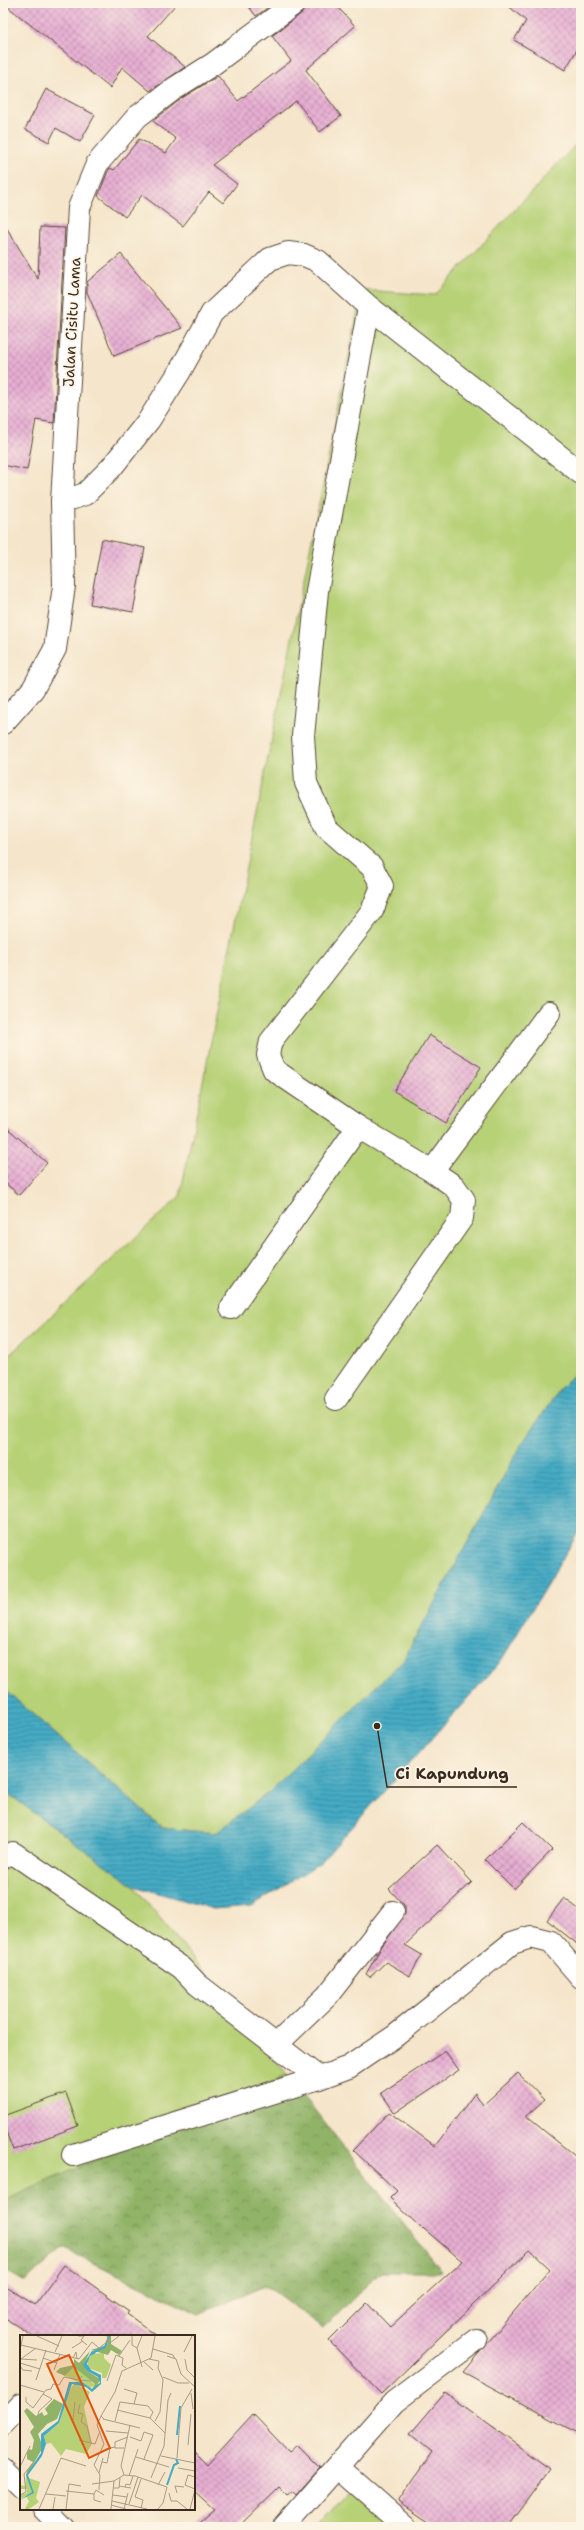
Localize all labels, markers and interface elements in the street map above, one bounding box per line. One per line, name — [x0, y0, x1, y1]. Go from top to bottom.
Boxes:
street label: Jalan Cisitu Lama — [59, 256, 85, 387]
callout: Ci Kapundung — [387, 1759, 517, 1787]
text: Ci Kapundung — [395, 1763, 509, 1784]
inset map — [20, 2335, 195, 2510]

